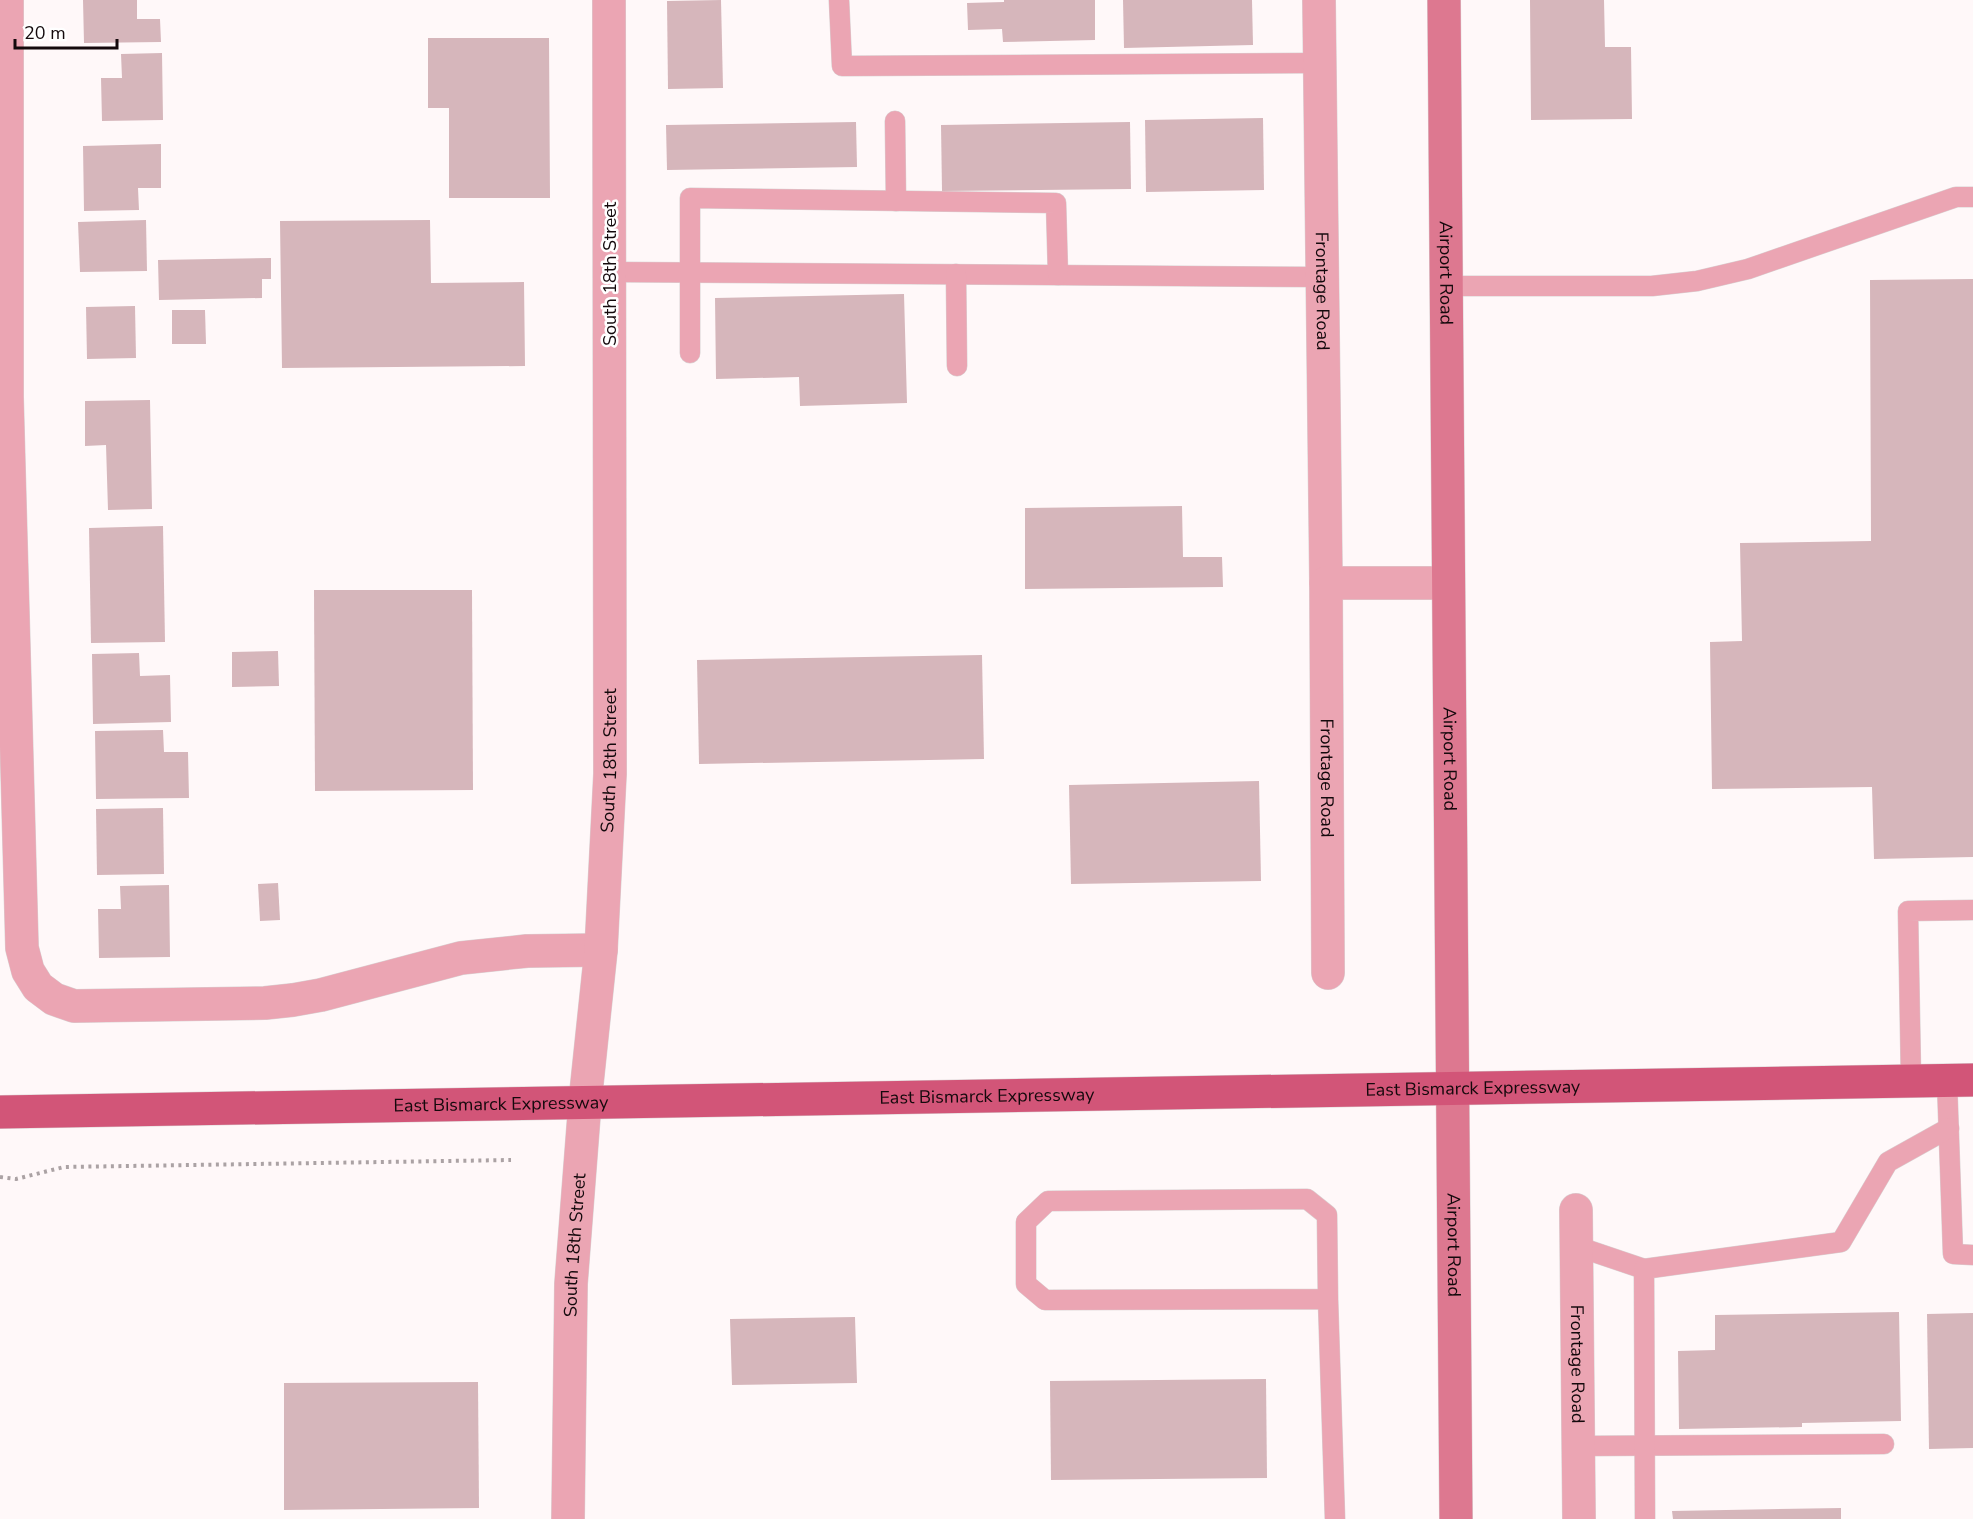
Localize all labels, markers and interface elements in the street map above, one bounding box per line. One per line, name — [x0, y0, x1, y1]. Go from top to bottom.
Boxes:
scale bar — [15, 12, 117, 50]
text: 20 m — [24, 21, 66, 45]
street label: South 18th Street — [598, 201, 622, 346]
street label: Airport Road — [1434, 221, 1459, 325]
street label: Frontage Road — [1310, 231, 1335, 351]
street label: South 18th Street — [595, 688, 622, 833]
street label: Airport Road — [1438, 707, 1462, 811]
street label: Frontage Road — [1315, 718, 1339, 837]
street label: East Bismarck Expressway — [1365, 1074, 1581, 1102]
street label: East Bismarck Expressway — [879, 1082, 1095, 1110]
street label: East Bismarck Expressway — [393, 1090, 609, 1118]
street label: South 18th Street — [559, 1172, 592, 1317]
street label: Airport Road — [1441, 1193, 1466, 1297]
street label: Frontage Road — [1565, 1304, 1590, 1424]

